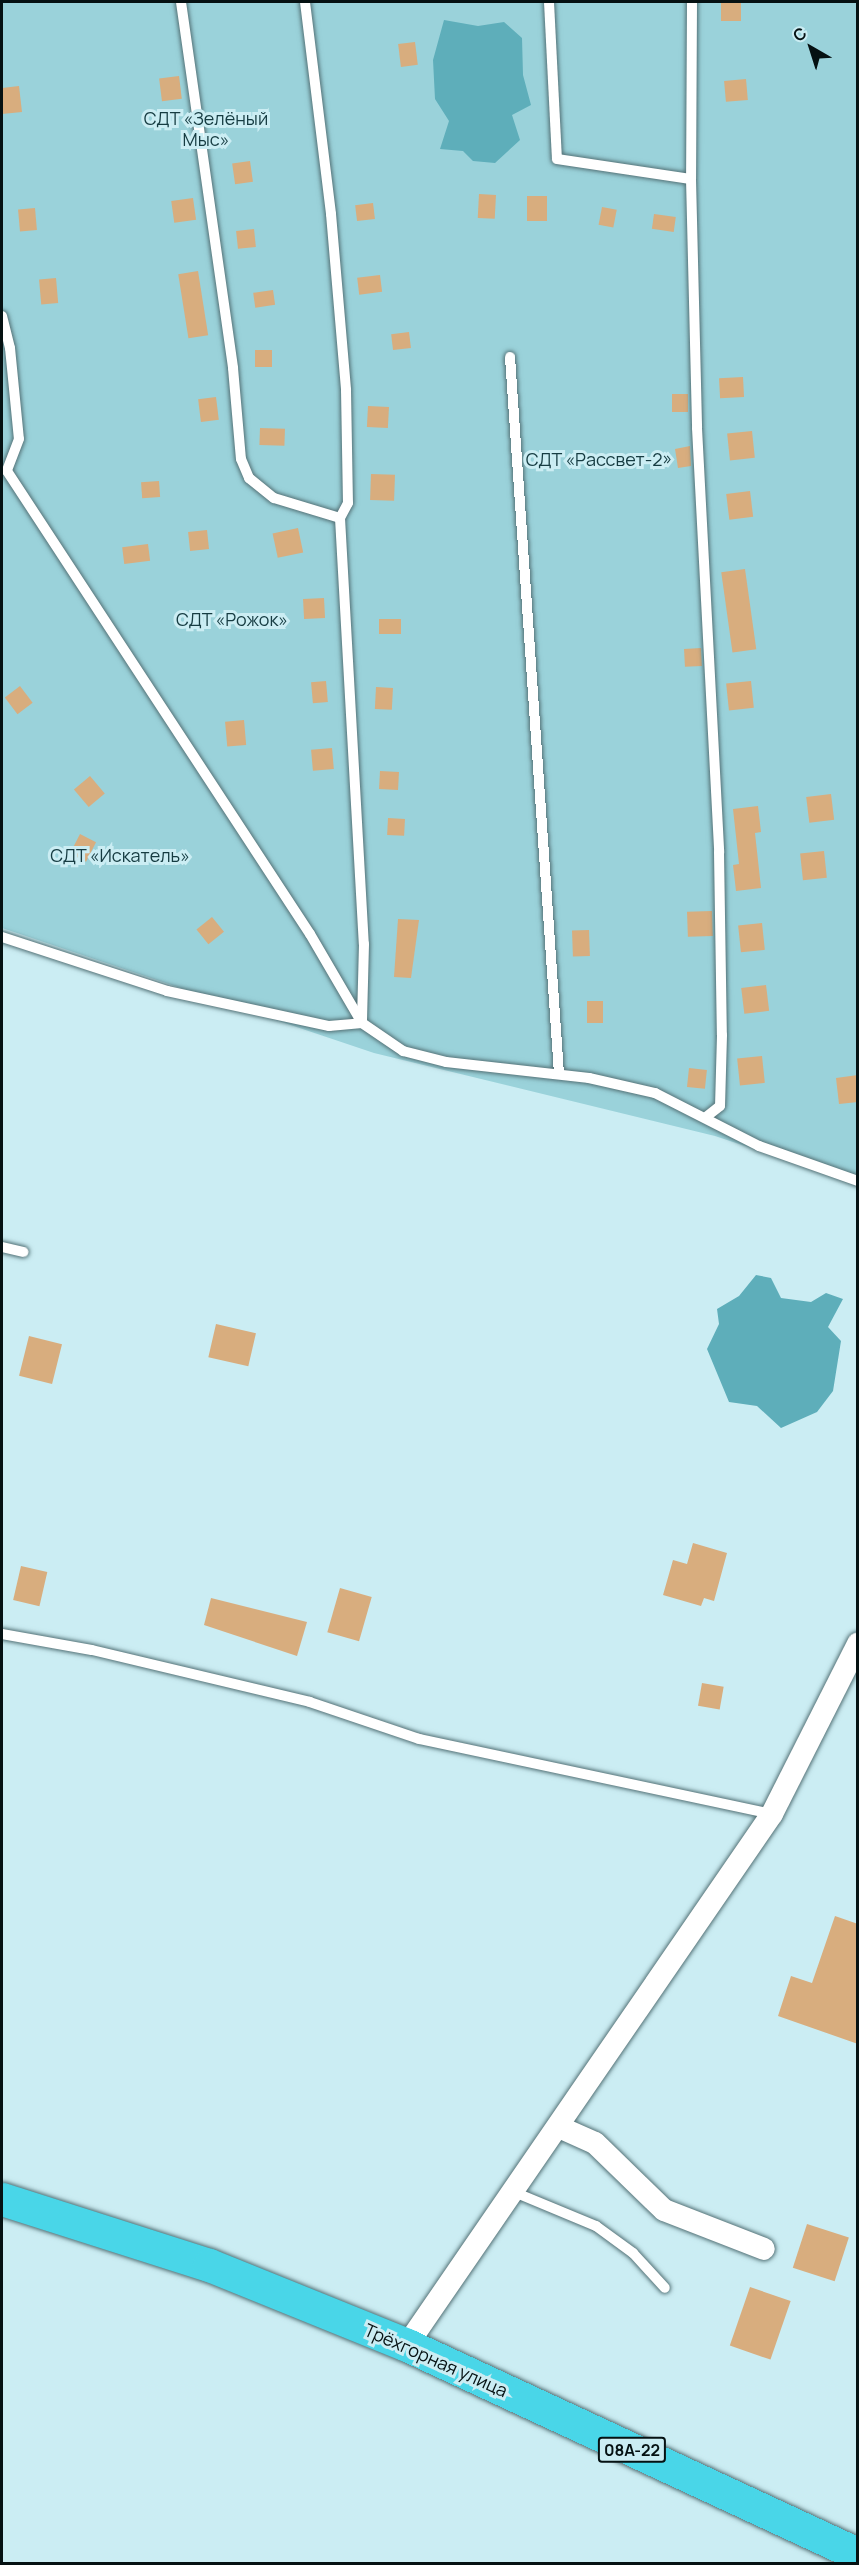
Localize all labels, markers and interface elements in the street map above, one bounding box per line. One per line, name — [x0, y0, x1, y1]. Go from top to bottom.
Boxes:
north arrow — [781, 18, 841, 78]
text: С — [788, 22, 811, 46]
park label: СДТ «Зелёный Мыс» — [144, 108, 268, 150]
park label: СДТ «Рассвет-2» — [526, 448, 672, 470]
park label: СДТ «Рожок» — [176, 608, 288, 630]
park label: СДТ «Искатель» — [50, 844, 190, 866]
street label: Трёхгорная улица — [361, 2319, 511, 2401]
road number: 08А-22 — [598, 2437, 666, 2463]

